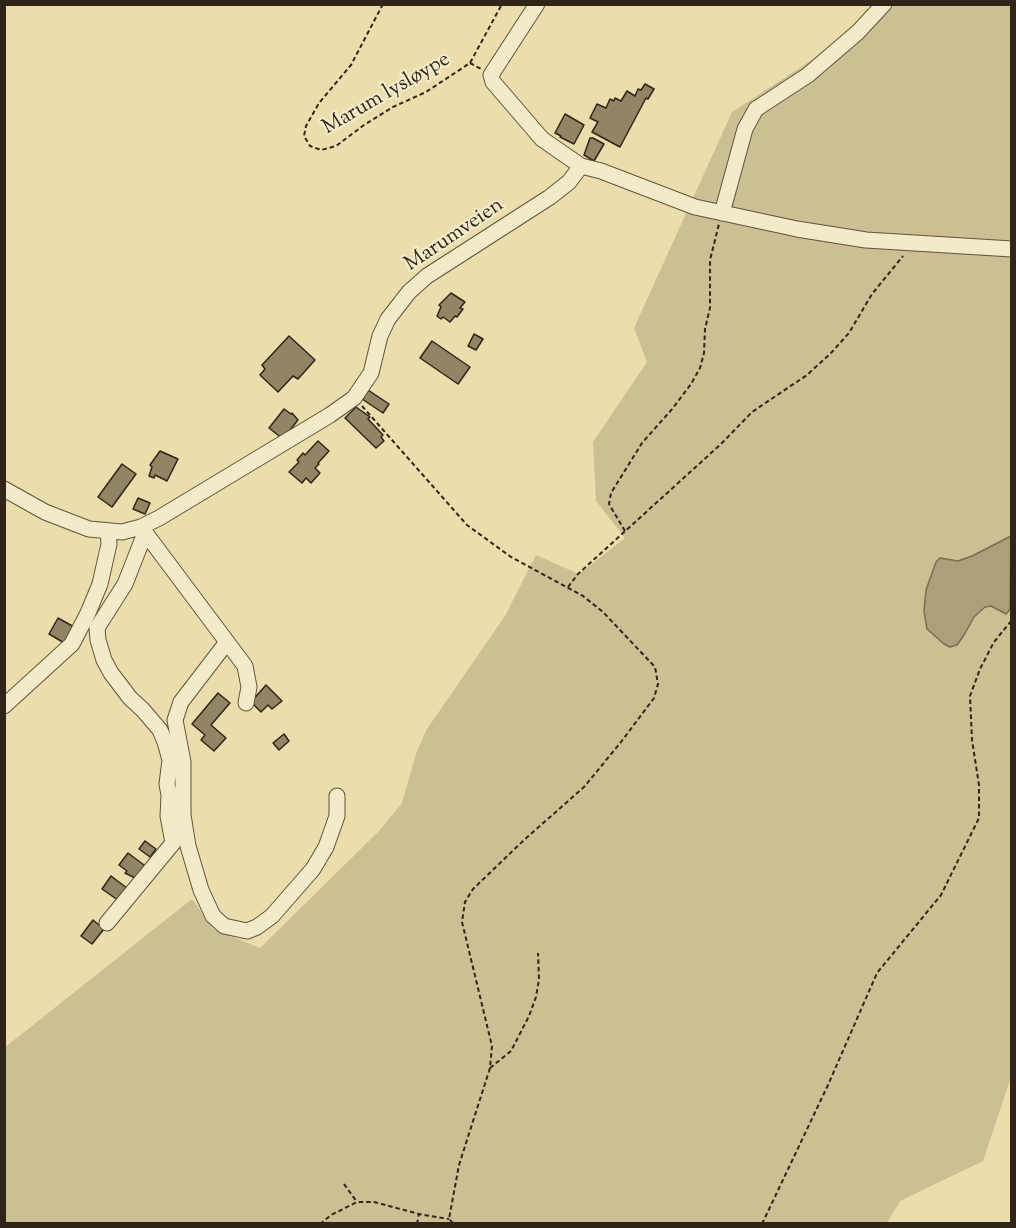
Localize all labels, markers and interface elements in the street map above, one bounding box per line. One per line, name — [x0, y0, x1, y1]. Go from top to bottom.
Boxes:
street label: Marum lysløype — [319, 48, 455, 142]
street label: Marumveien — [401, 194, 509, 278]

